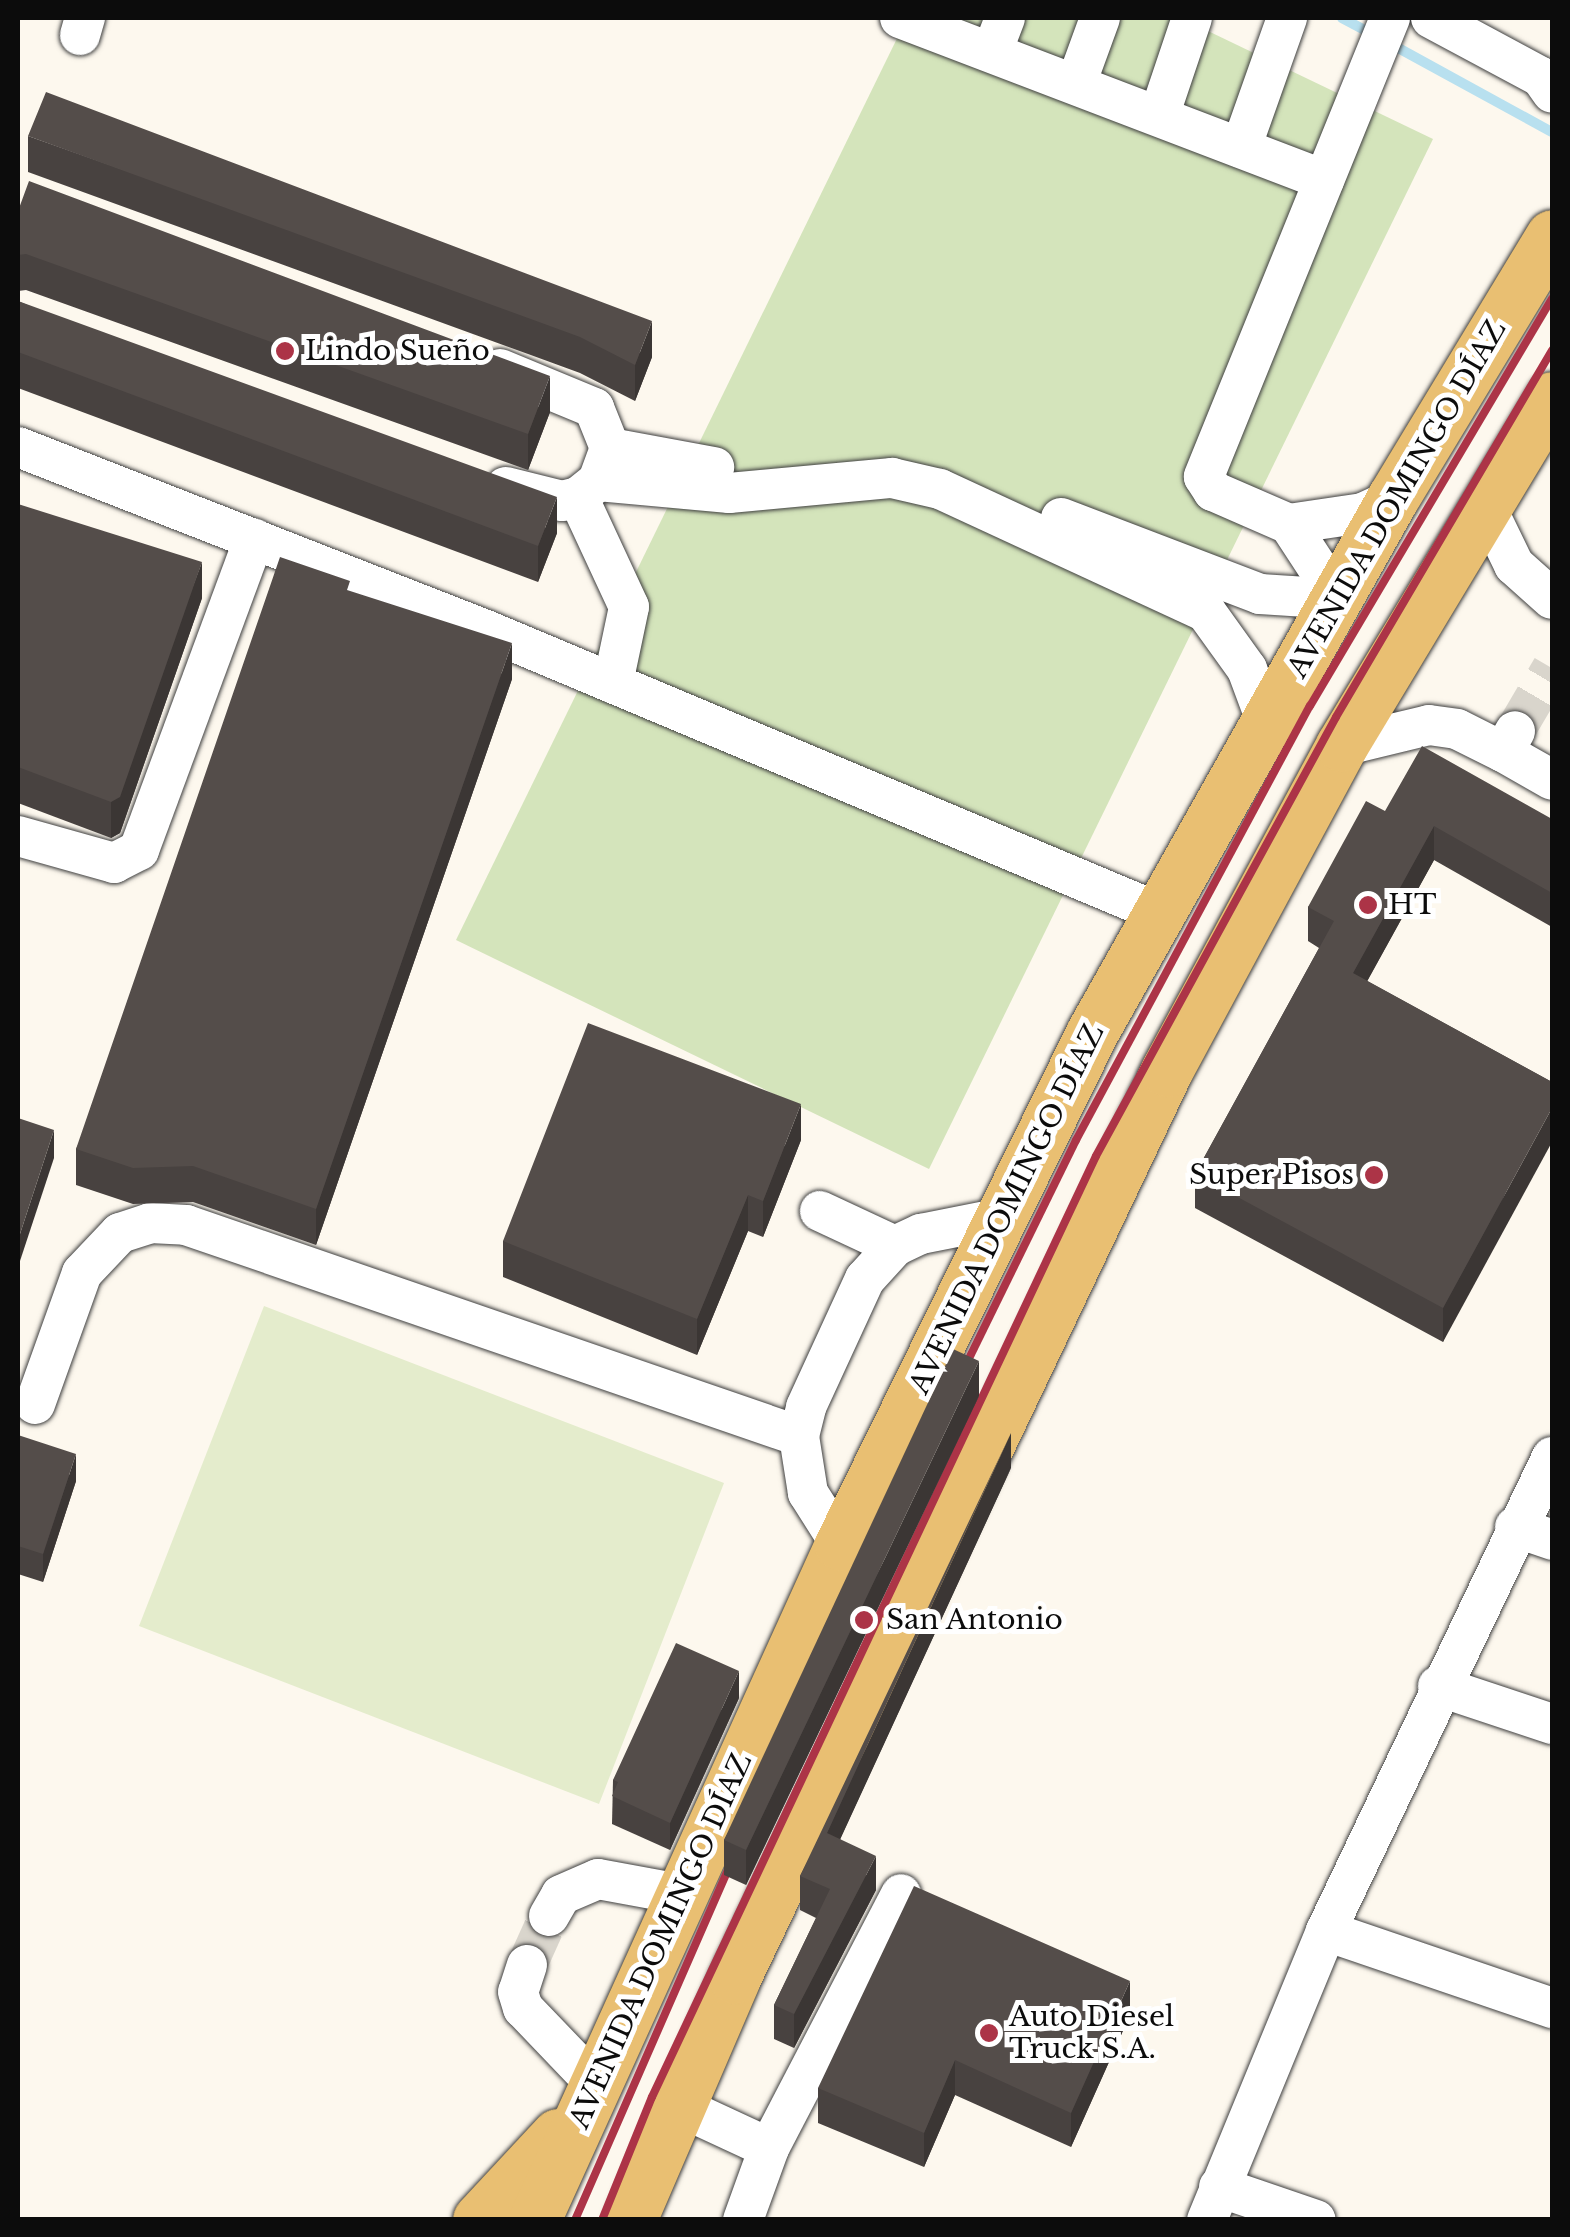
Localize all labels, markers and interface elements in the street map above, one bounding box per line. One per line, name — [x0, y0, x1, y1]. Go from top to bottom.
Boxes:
street label: AVENIDA DOMINGO DÍAZ — [1280, 314, 1514, 684]
place label: Lindo Sueño — [305, 334, 490, 368]
marker: Lindo Sueño — [274, 340, 296, 362]
place label: HT — [1388, 888, 1436, 922]
marker: HT — [1357, 894, 1379, 916]
street label: AVENIDA DOMINGO DÍAZ — [902, 1018, 1112, 1400]
place label: Super Pisos — [1188, 1158, 1354, 1192]
marker: Super Pisos — [1363, 1164, 1385, 1186]
place label: San Antonio — [886, 1603, 1064, 1637]
marker: San Antonio — [851, 1607, 877, 1633]
street label: AVENIDA DOMINGO DÍAZ — [563, 1748, 759, 2134]
place label: Auto Diesel Truck S.A. — [1009, 2000, 1174, 2066]
marker: Auto Diesel Truck S.A. — [978, 2022, 1000, 2044]

